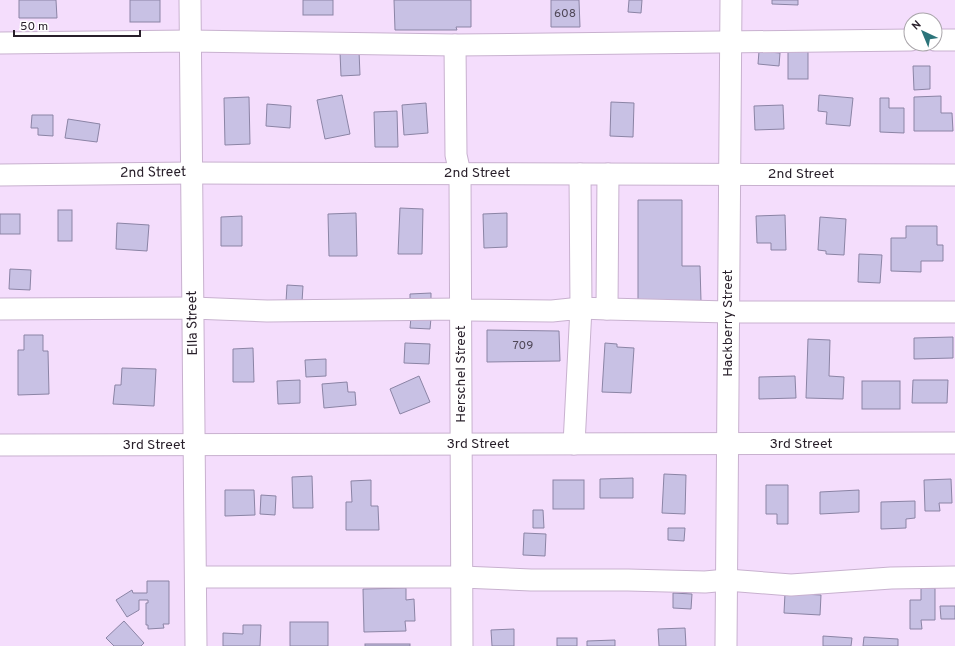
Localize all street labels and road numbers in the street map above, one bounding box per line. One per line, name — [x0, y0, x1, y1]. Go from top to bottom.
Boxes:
street label: 2nd Street — [120, 164, 186, 182]
street label: 2nd Street — [444, 165, 510, 182]
street label: 2nd Street — [768, 166, 834, 183]
street label: Hackberry Street — [720, 269, 737, 377]
street label: Ella Street — [184, 290, 202, 356]
street label: Herschel Street — [453, 325, 470, 423]
street label: 3rd Street — [446, 436, 510, 453]
street label: 3rd Street — [769, 436, 833, 453]
street label: 3rd Street — [122, 437, 186, 454]

